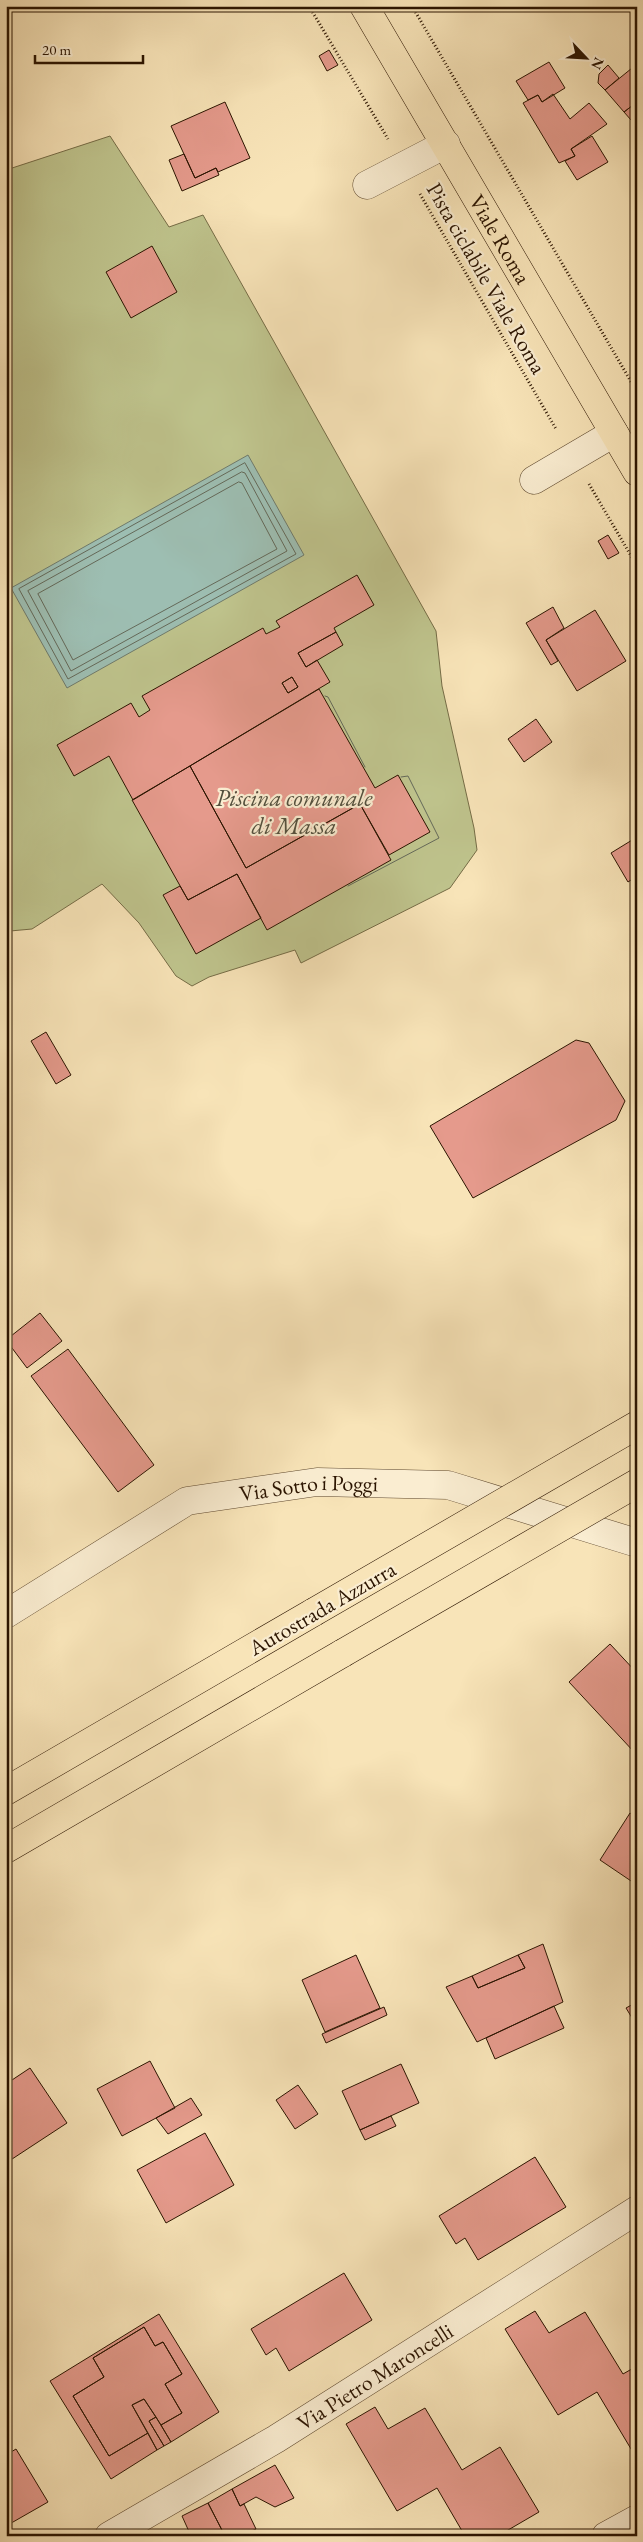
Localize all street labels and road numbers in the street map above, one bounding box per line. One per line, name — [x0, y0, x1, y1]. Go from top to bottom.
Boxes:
street label: Pista ciclabile Viale Roma — [420, 177, 553, 379]
street label: Viale Roma — [462, 189, 538, 290]
street label: Via Sotto i Poggi — [237, 1468, 378, 1508]
street label: Autostrada Azzurra — [242, 1554, 401, 1663]
street label: Via Pietro Maroncelli — [291, 2316, 459, 2437]

